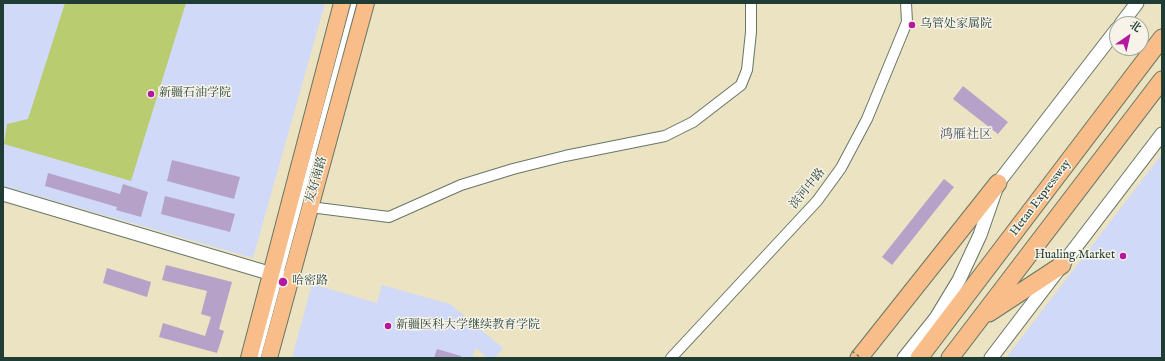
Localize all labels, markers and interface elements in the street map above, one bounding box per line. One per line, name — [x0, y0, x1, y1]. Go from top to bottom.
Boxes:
north arrow — [1109, 16, 1149, 56]
place label: 乌管处家属院 — [920, 18, 992, 32]
text: 北 — [1127, 18, 1144, 36]
marker: 乌管处家属院 — [907, 20, 917, 30]
place label: 新疆石油学院 — [159, 87, 231, 101]
marker: 新疆石油学院 — [146, 89, 156, 99]
district label: 鸿雁社区 — [940, 127, 992, 143]
street label: 友好南路 — [303, 155, 331, 205]
street label: Hetan Expressway — [1008, 157, 1074, 239]
street label: 滨河中路 — [787, 166, 829, 212]
place label: Hualing Market — [1035, 249, 1115, 263]
marker: Hualing Market — [1118, 251, 1128, 261]
place label: 哈密路 — [292, 275, 328, 289]
marker: 哈密路 — [277, 276, 289, 288]
place label: 新疆医科大学继续教育学院 — [396, 319, 540, 333]
marker: 新疆医科大学继续教育学院 — [383, 321, 393, 331]

